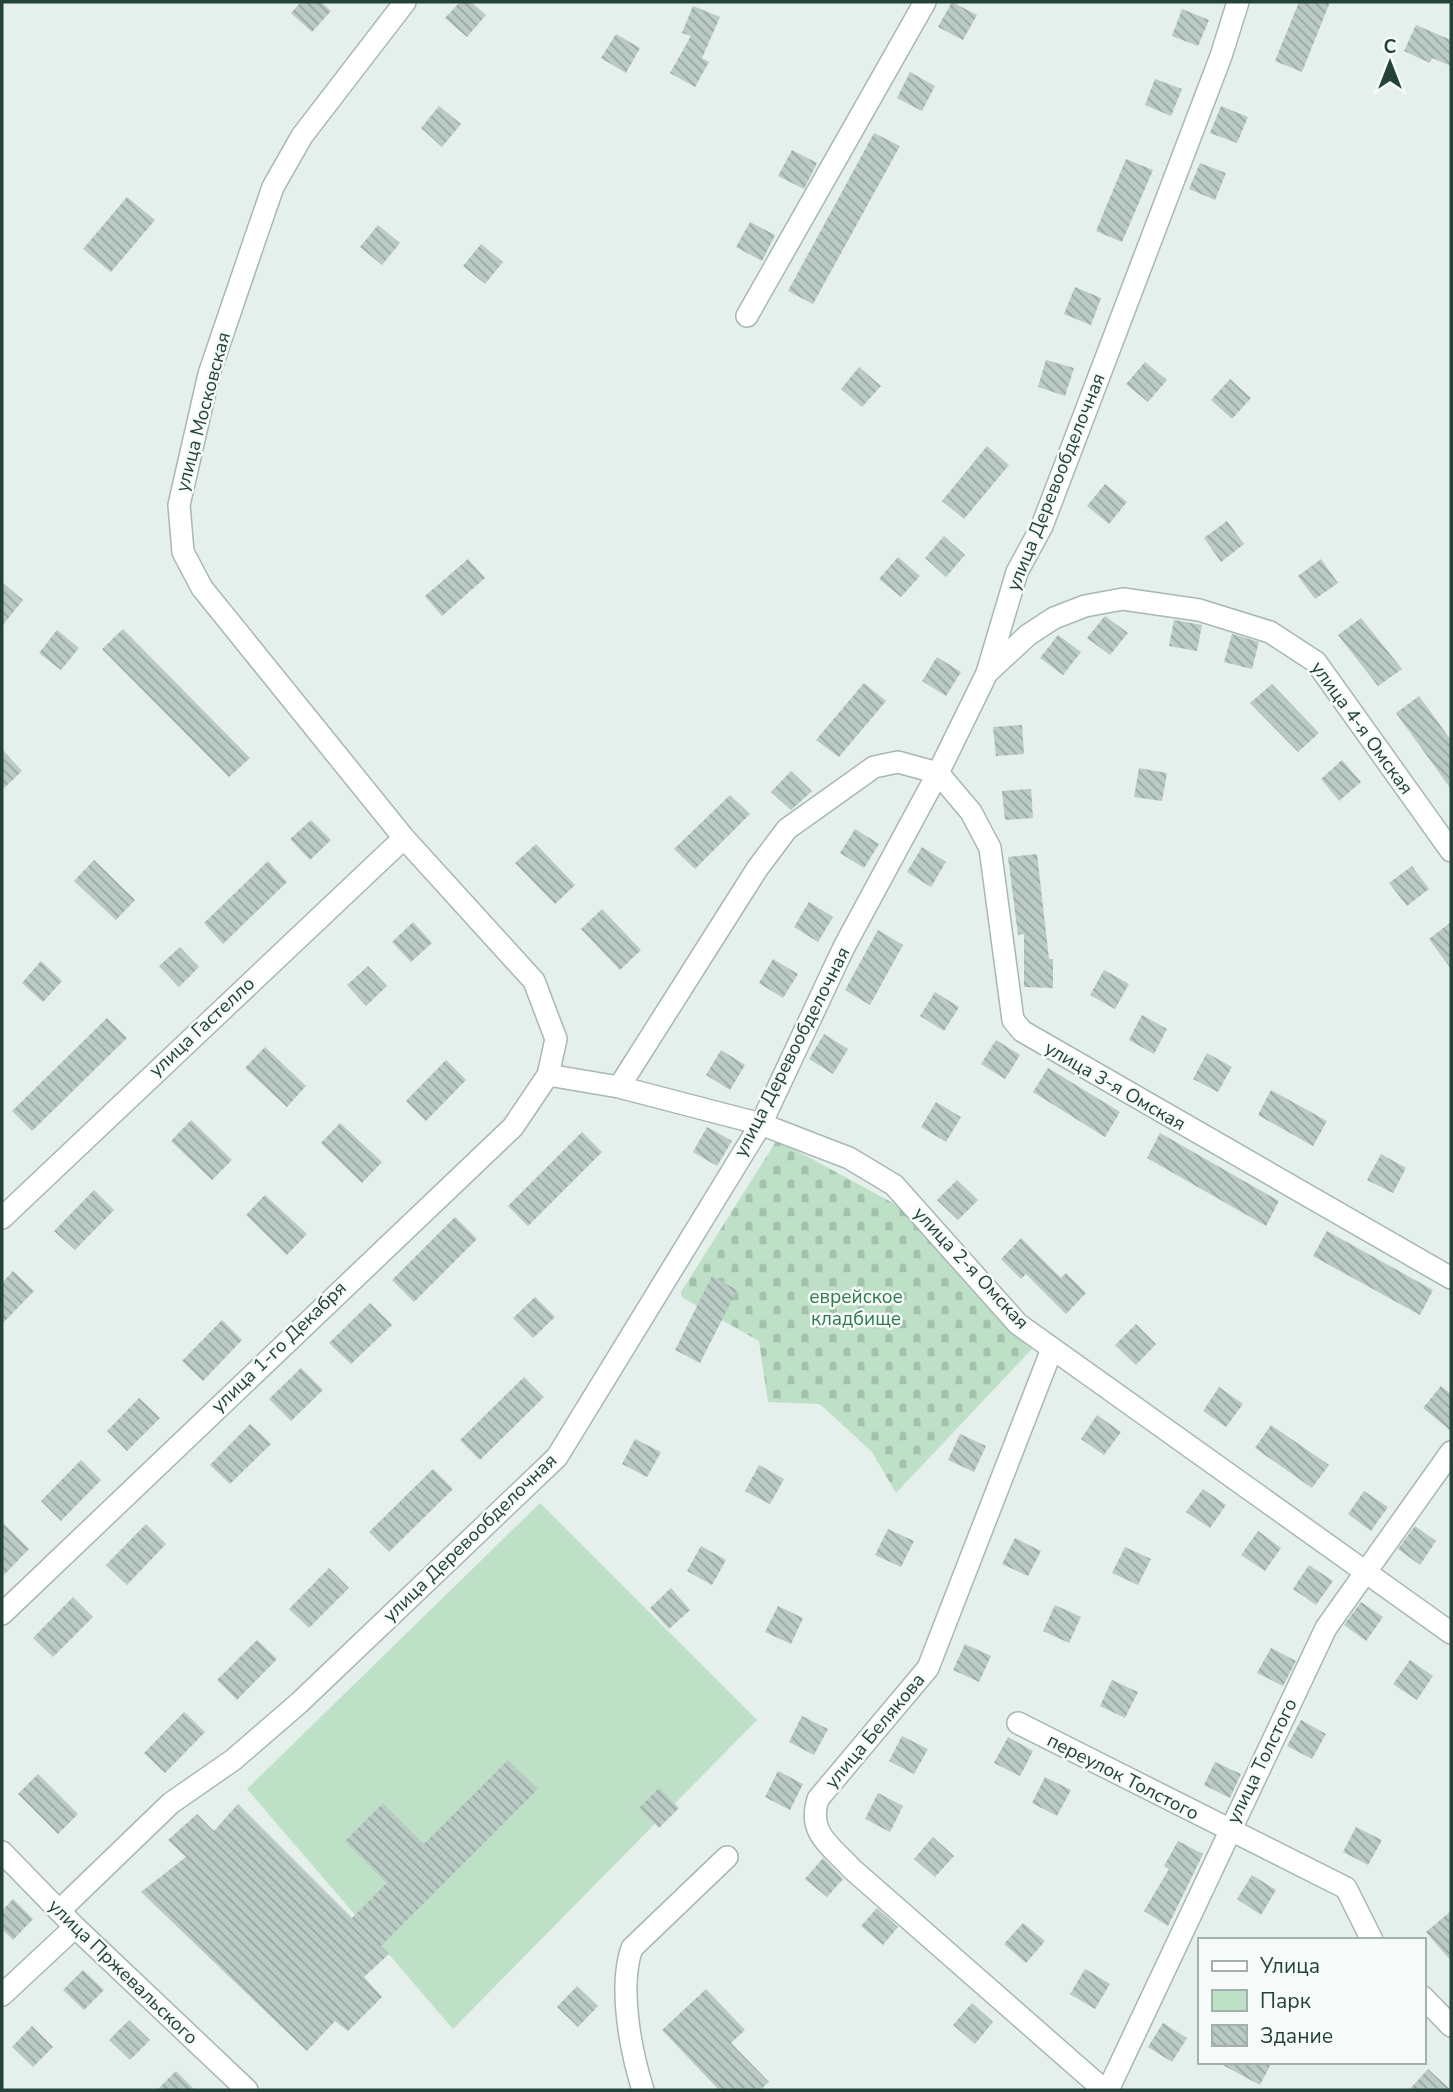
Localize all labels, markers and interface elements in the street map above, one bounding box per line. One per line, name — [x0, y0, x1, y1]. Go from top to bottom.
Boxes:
north arrow — [1355, 28, 1425, 98]
text: С — [1384, 34, 1397, 60]
street label: улица Московская — [169, 329, 237, 495]
street label: улица Деревообделочная — [1000, 369, 1112, 595]
street label: улица 4-я Омская — [1305, 656, 1419, 800]
street label: улица Деревообделочная — [728, 943, 856, 1161]
street label: улица Гастелло — [143, 971, 261, 1083]
street label: улица 3-я Омская — [1040, 1035, 1190, 1137]
street label: улица 2-я Омская — [907, 1201, 1035, 1335]
street label: улица 1-го Декабря — [206, 1276, 352, 1418]
park label: еврейское кладбище — [809, 1284, 903, 1332]
street label: улица Деревообделочная — [377, 1448, 563, 1628]
street label: улица Белякова — [819, 1668, 931, 1794]
street label: улица Толстого — [1220, 1694, 1304, 1828]
street label: переулок Толстого — [1043, 1727, 1203, 1827]
street label: улица Пржевальского — [42, 1893, 204, 2051]
legend — [1198, 1938, 1425, 2064]
text: Улица — [1259, 1952, 1320, 1980]
text: Парк — [1260, 1987, 1312, 2015]
text: Здание — [1260, 2022, 1333, 2050]

